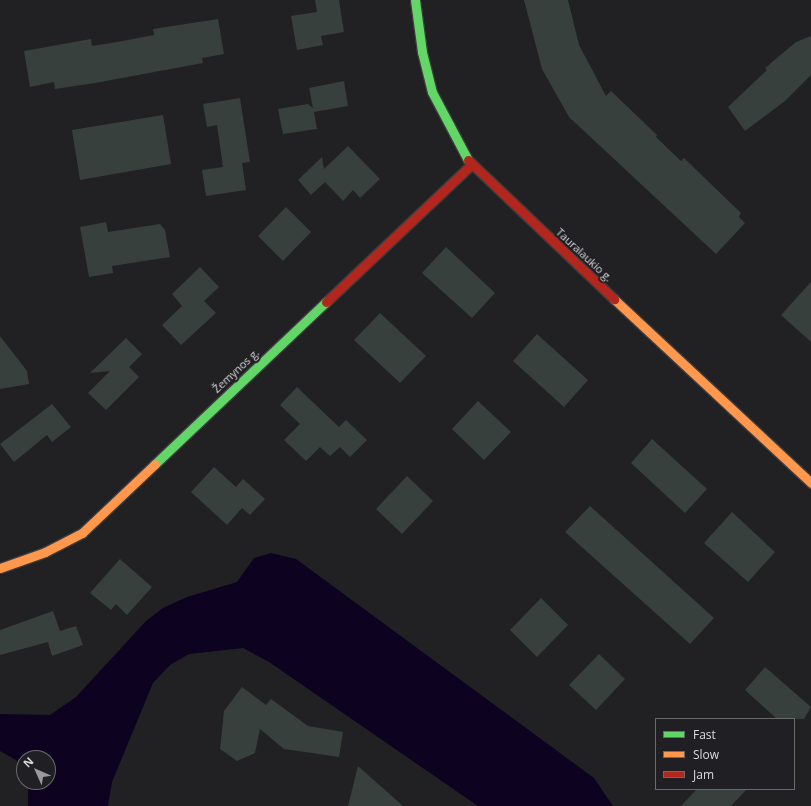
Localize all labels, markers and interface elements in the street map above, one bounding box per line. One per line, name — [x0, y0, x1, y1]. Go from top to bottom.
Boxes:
street label: Tauralaukio g. — [553, 226, 615, 284]
street label: Žemynos g. — [210, 346, 262, 396]
legend — [655, 718, 795, 790]
text: Fast — [693, 726, 716, 743]
text: Slow — [693, 746, 719, 763]
north arrow — [16, 750, 56, 790]
text: N — [19, 753, 36, 770]
text: Jam — [693, 766, 714, 783]

